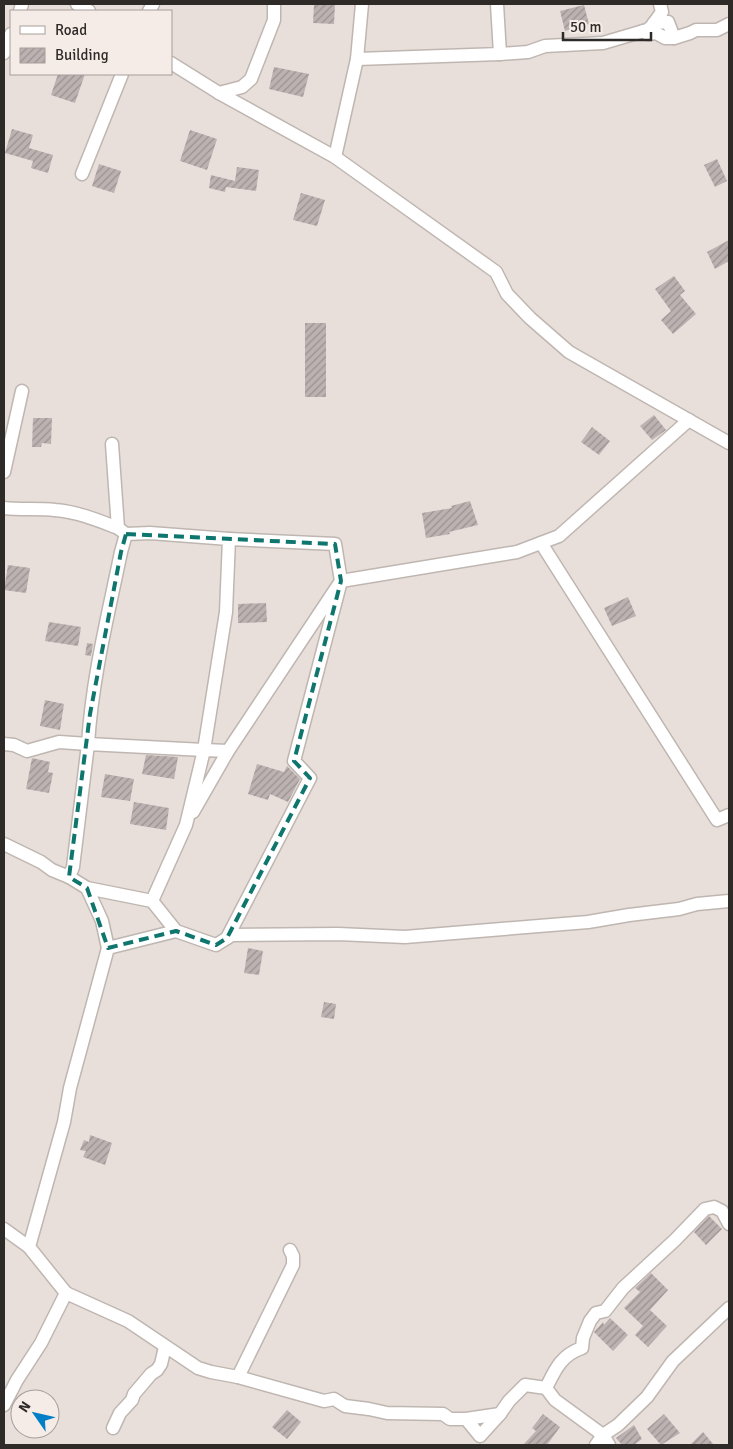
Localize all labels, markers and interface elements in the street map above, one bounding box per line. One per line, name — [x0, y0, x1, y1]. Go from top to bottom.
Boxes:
legend — [10, 10, 172, 75]
scale bar — [563, 10, 650, 42]
text: 50 m — [570, 18, 601, 36]
text: Road — [55, 21, 87, 39]
text: Building — [55, 46, 109, 64]
north arrow — [10, 1389, 60, 1439]
text: N — [15, 1398, 34, 1416]

